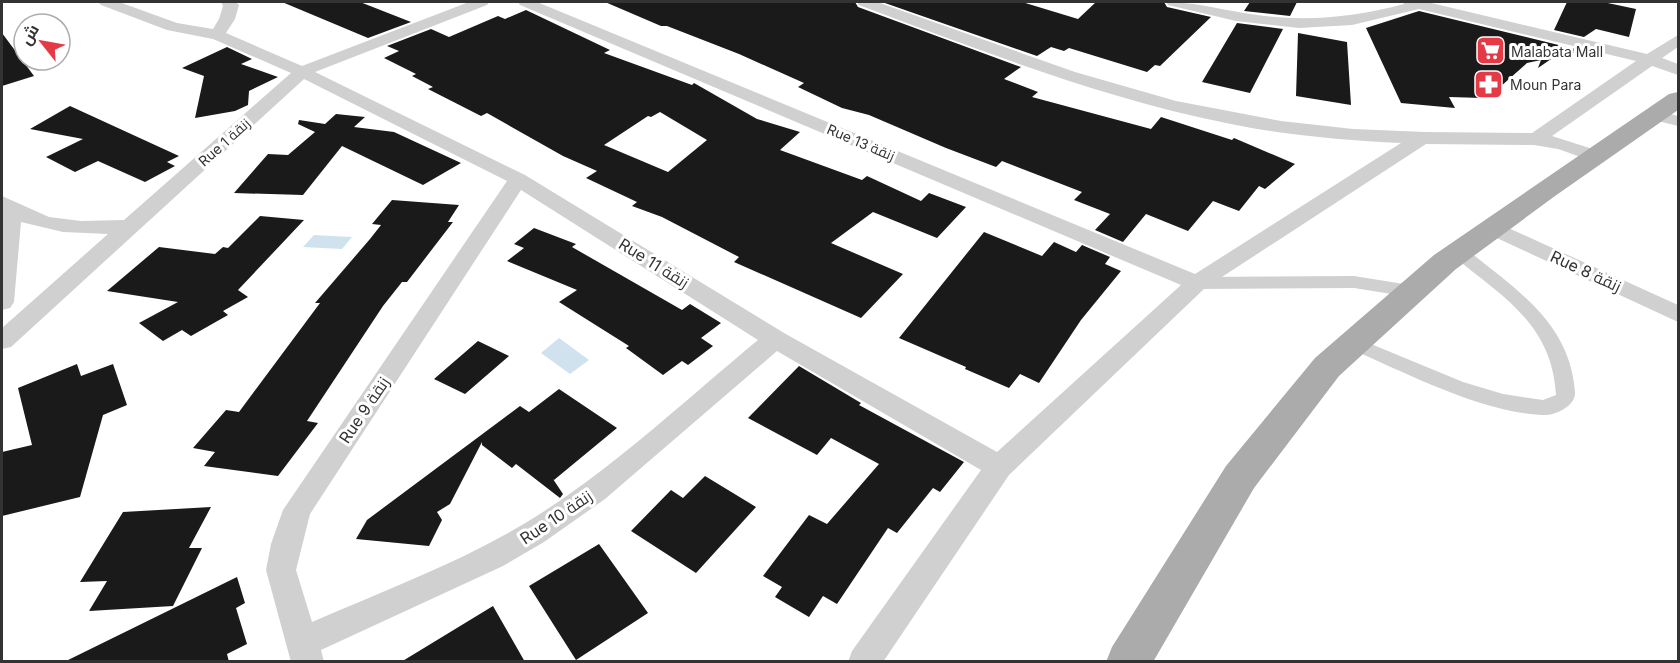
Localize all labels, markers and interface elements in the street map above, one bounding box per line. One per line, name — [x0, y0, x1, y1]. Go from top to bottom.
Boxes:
north arrow — [12, 12, 72, 72]
text: ش — [15, 20, 43, 48]
supermarket icon: Malabata Mall — [1474, 35, 1506, 67]
place label: Malabata Mall — [1511, 43, 1603, 60]
pharmacy icon: Moun Para — [1473, 68, 1505, 100]
place label: Moun Para — [1510, 76, 1581, 93]
street label: Rue 1 زنقة — [195, 114, 253, 170]
street label: Rue 13 زنقة — [824, 120, 898, 164]
street label: Rue 11 زنقة — [615, 234, 693, 292]
street label: Rue 8 زنقة — [1547, 246, 1625, 296]
street label: Rue 9 زنقة — [334, 373, 394, 447]
street label: Rue 10 زنقة — [516, 486, 596, 548]

